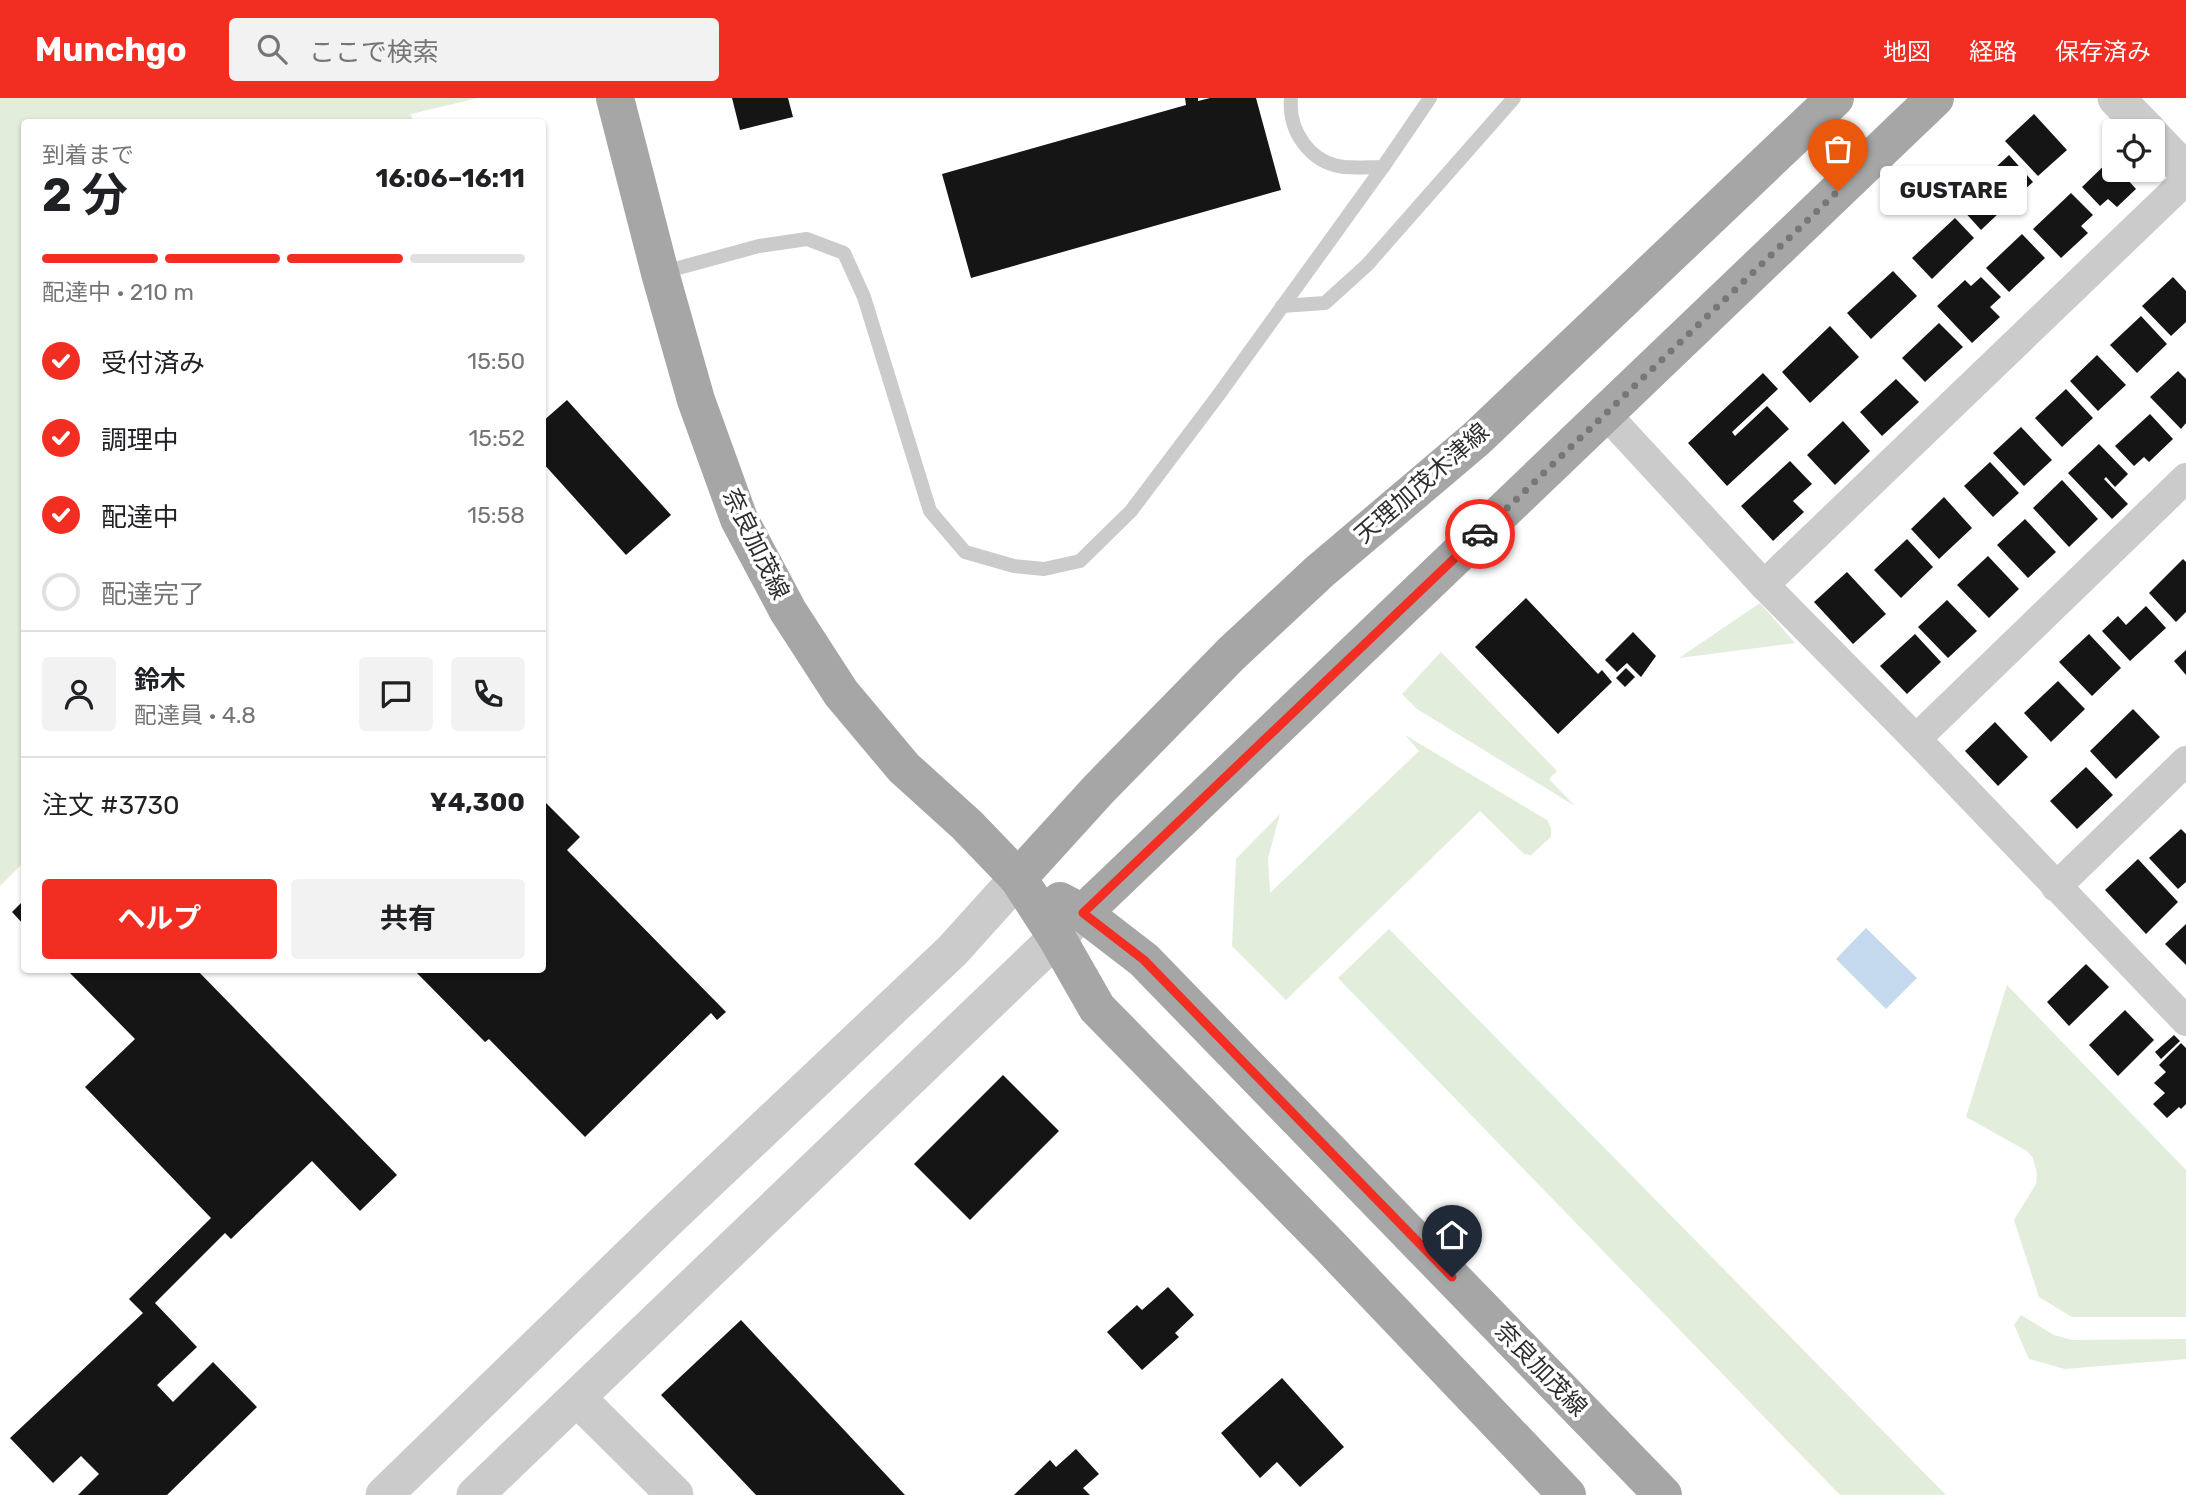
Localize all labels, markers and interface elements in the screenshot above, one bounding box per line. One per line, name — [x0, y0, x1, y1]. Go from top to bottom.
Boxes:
search box — [229, 18, 719, 81]
text: Munchgo — [35, 30, 187, 69]
icon: search — [253, 30, 291, 68]
text: ここで検索 — [309, 37, 439, 68]
text: 地図 — [1883, 38, 1931, 66]
text: 経路 — [1969, 38, 2017, 66]
text: 保存済み — [2055, 38, 2151, 66]
pin — [1808, 119, 1868, 191]
map controls — [2102, 119, 2165, 182]
button: locate — [2102, 119, 2165, 182]
icon: bag — [1819, 130, 1857, 168]
text: 到着まで — [42, 141, 134, 169]
text: 16:06–16:11 — [376, 163, 525, 194]
callout: GUSTARE — [1880, 166, 2027, 216]
text: 2 分 — [42, 168, 128, 223]
text: GUSTARE — [1899, 176, 2008, 204]
text: 配達中 · 210 m — [42, 278, 194, 306]
icon: check — [42, 342, 80, 380]
text: 15:50 — [467, 347, 525, 375]
text: 受付済み — [101, 348, 205, 379]
street label: 天理加茂木津線 — [1349, 417, 1495, 549]
icon: check — [42, 419, 80, 457]
text: 15:52 — [468, 424, 525, 452]
text: 調理中 — [101, 425, 179, 456]
street label: 奈良加茂線 — [717, 484, 795, 604]
icon: check — [42, 496, 80, 534]
courier — [1445, 499, 1515, 569]
text: 15:58 — [467, 501, 525, 529]
text: 配達中 — [101, 502, 179, 533]
icon: car — [1461, 515, 1499, 553]
text: 配達完了 — [101, 579, 205, 610]
button: person — [42, 657, 116, 731]
button: chat — [359, 657, 433, 731]
button: phone — [451, 657, 525, 731]
text: 鈴木 — [134, 665, 186, 696]
text: 配達員 · 4.8 — [134, 701, 256, 729]
text: ¥4,300 — [430, 787, 525, 818]
text: 注文 #3730 — [42, 790, 180, 821]
button: ヘルプ — [42, 879, 277, 959]
button: 共有 — [291, 879, 525, 959]
pin — [1422, 1205, 1482, 1277]
icon: home — [1433, 1216, 1471, 1254]
street label: 奈良加茂線 — [1489, 1316, 1593, 1422]

